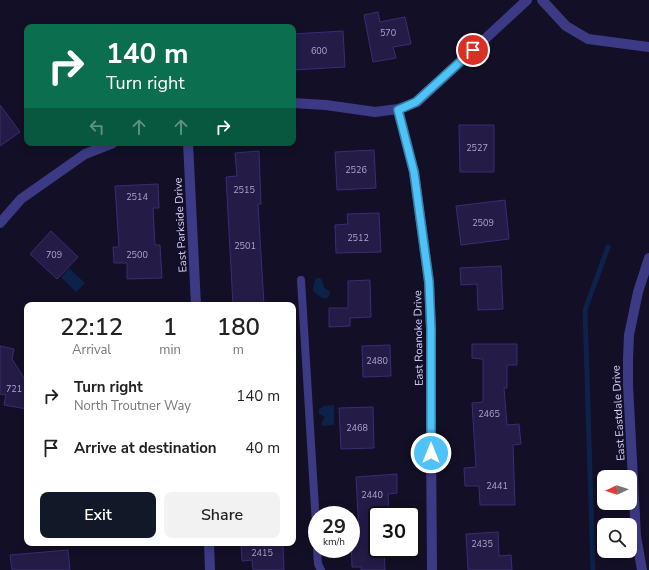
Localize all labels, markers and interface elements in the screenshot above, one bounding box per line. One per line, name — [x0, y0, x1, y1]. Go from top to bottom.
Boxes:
house number: 570 — [380, 27, 396, 39]
pin — [456, 33, 490, 67]
text: 140 m — [106, 35, 189, 73]
icon: arrive — [462, 39, 484, 61]
icon: right — [40, 40, 92, 92]
house number: 600 — [311, 45, 327, 57]
text: Turn right — [106, 71, 185, 95]
icon: left — [86, 116, 108, 138]
icon: ahead — [128, 116, 150, 138]
icon: ahead — [170, 116, 192, 138]
icon: right — [212, 116, 234, 138]
house number: 2527 — [466, 142, 488, 154]
house number: 2526 — [345, 164, 367, 176]
street label: East Parkside Drive — [171, 177, 190, 273]
house number: 2515 — [233, 184, 255, 196]
house number: 2514 — [126, 191, 148, 203]
house number: 2509 — [472, 217, 494, 229]
house number: 2512 — [347, 232, 369, 244]
house number: 2501 — [234, 240, 256, 252]
house number: 709 — [46, 249, 62, 261]
house number: 2500 — [126, 249, 148, 261]
street label: East Roanoke Drive — [410, 290, 427, 386]
text: 22:12 — [60, 311, 123, 343]
text: 1 — [163, 311, 177, 343]
text: 180 — [217, 311, 260, 343]
text: Arrival — [72, 341, 111, 359]
text: min — [159, 341, 181, 359]
text: m — [233, 341, 244, 359]
house number: 2480 — [366, 355, 388, 367]
street label: East Eastdale Drive — [609, 365, 628, 461]
text: Turn right — [74, 377, 143, 397]
house number: 721 — [6, 383, 22, 395]
icon: right — [40, 385, 62, 407]
text: 140 m — [236, 386, 280, 406]
text: North Troutner Way — [74, 397, 191, 415]
house number: 2465 — [478, 408, 500, 420]
house number: 2468 — [346, 422, 368, 434]
position arrow — [410, 432, 452, 474]
icon: arrive — [40, 437, 62, 459]
text: Arrive at destination — [74, 438, 217, 458]
text: 40 m — [245, 438, 280, 458]
north arrow — [597, 470, 637, 510]
map controls — [597, 470, 637, 558]
house number: 2441 — [486, 480, 508, 492]
house number: 2440 — [361, 489, 383, 501]
button: Exit — [40, 492, 156, 538]
button: Share — [164, 492, 280, 538]
speed limit sign: 30 — [368, 506, 420, 558]
text: 29 — [322, 513, 346, 540]
button: search — [597, 518, 637, 558]
text: km/h — [323, 535, 345, 549]
house number: 2435 — [471, 538, 493, 550]
house number: 2415 — [251, 547, 273, 559]

